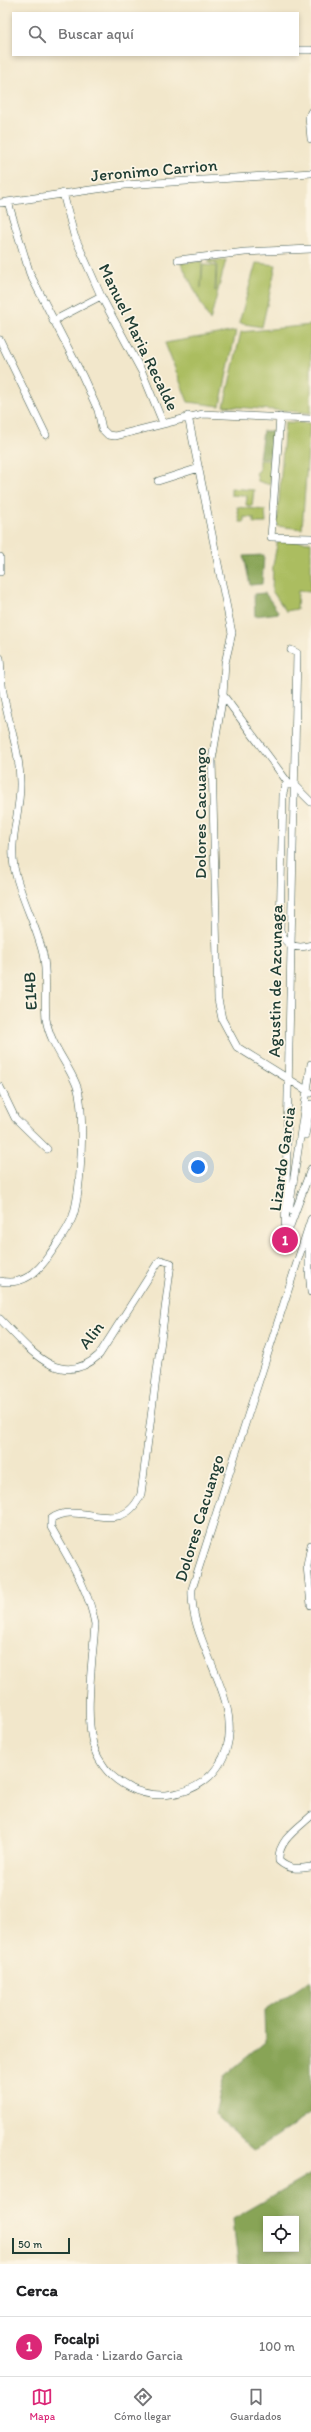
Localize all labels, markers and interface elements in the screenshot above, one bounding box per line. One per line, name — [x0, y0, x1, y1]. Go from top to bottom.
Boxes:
search box — [12, 12, 299, 56]
icon: search — [26, 23, 48, 45]
text: Buscar aquí — [58, 25, 134, 43]
street label: Jeronimo Carrion — [90, 154, 219, 186]
street label: Manuel Maria Recalde — [95, 260, 183, 414]
street label: Dolores Cacuango — [190, 747, 210, 879]
street label: Agustin de Azcunaga — [264, 904, 286, 1058]
street label: E14B — [19, 971, 41, 1011]
street label: Lizardo Garcia — [265, 1105, 299, 1213]
your location — [188, 1157, 208, 1177]
pin: 1 — [272, 1225, 298, 1255]
street label: Alin — [74, 1317, 108, 1353]
street label: Dolores Cacuango — [170, 1452, 228, 1584]
map controls — [263, 2216, 299, 2252]
button: locate — [263, 2216, 299, 2252]
scale bar — [12, 2236, 70, 2255]
text: 50 m — [18, 2238, 42, 2251]
text: Cerca — [16, 2280, 58, 2300]
text: Focalpi — [54, 2330, 99, 2348]
text: 1 — [26, 2339, 32, 2354]
text: 100 m — [259, 2339, 295, 2354]
text: Parada · Lizardo Garcia — [54, 2348, 183, 2363]
tab: Mapa — [29, 2386, 55, 2423]
tab: Cómo llegar — [114, 2386, 171, 2423]
tab: Guardados — [230, 2386, 282, 2423]

